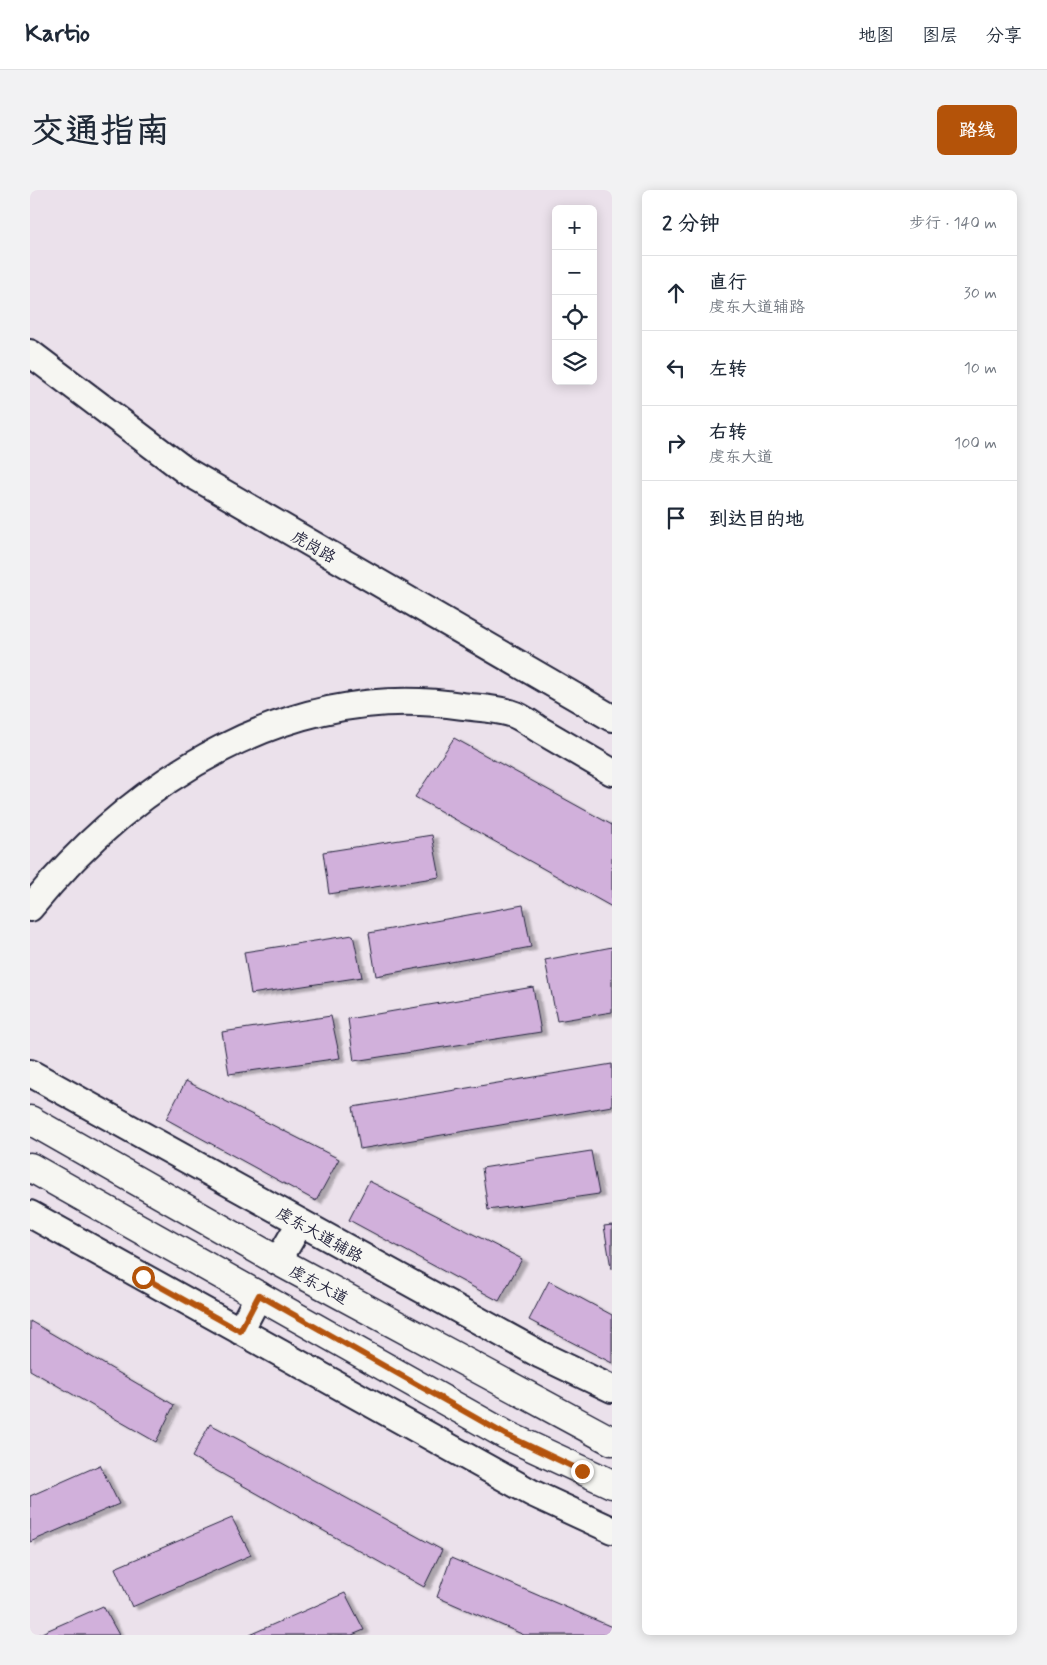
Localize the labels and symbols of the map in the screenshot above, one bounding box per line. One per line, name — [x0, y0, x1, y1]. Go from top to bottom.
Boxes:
street label: 虎岗路 — [287, 526, 339, 568]
street label: 虔东大道辅路 — [272, 1203, 366, 1268]
street label: 虔东大道 — [285, 1261, 351, 1310]
route start — [132, 1266, 155, 1289]
route end — [571, 1460, 594, 1483]

